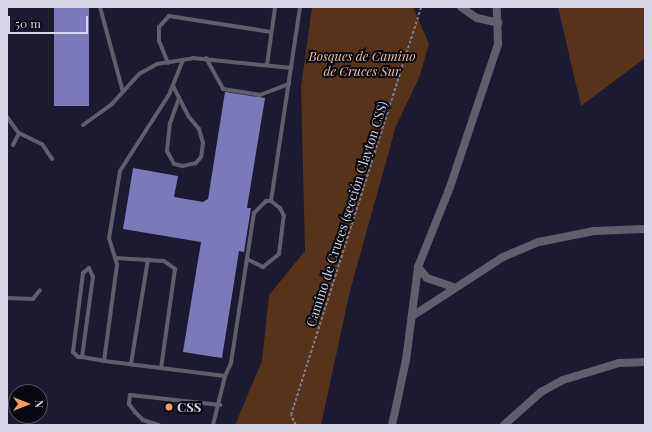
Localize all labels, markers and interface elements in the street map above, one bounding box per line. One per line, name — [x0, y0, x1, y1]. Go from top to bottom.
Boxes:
scale bar — [10, 8, 90, 34]
text: 50 m — [15, 15, 41, 31]
park label: Bosques de Camino de Cruces Sur — [308, 49, 416, 80]
street label: Camino de Cruces (sección Clayton CSS) — [303, 99, 391, 329]
north arrow — [8, 384, 48, 424]
place label: CSS — [177, 399, 201, 415]
text: N — [32, 400, 47, 408]
marker: CSS — [164, 402, 174, 412]

